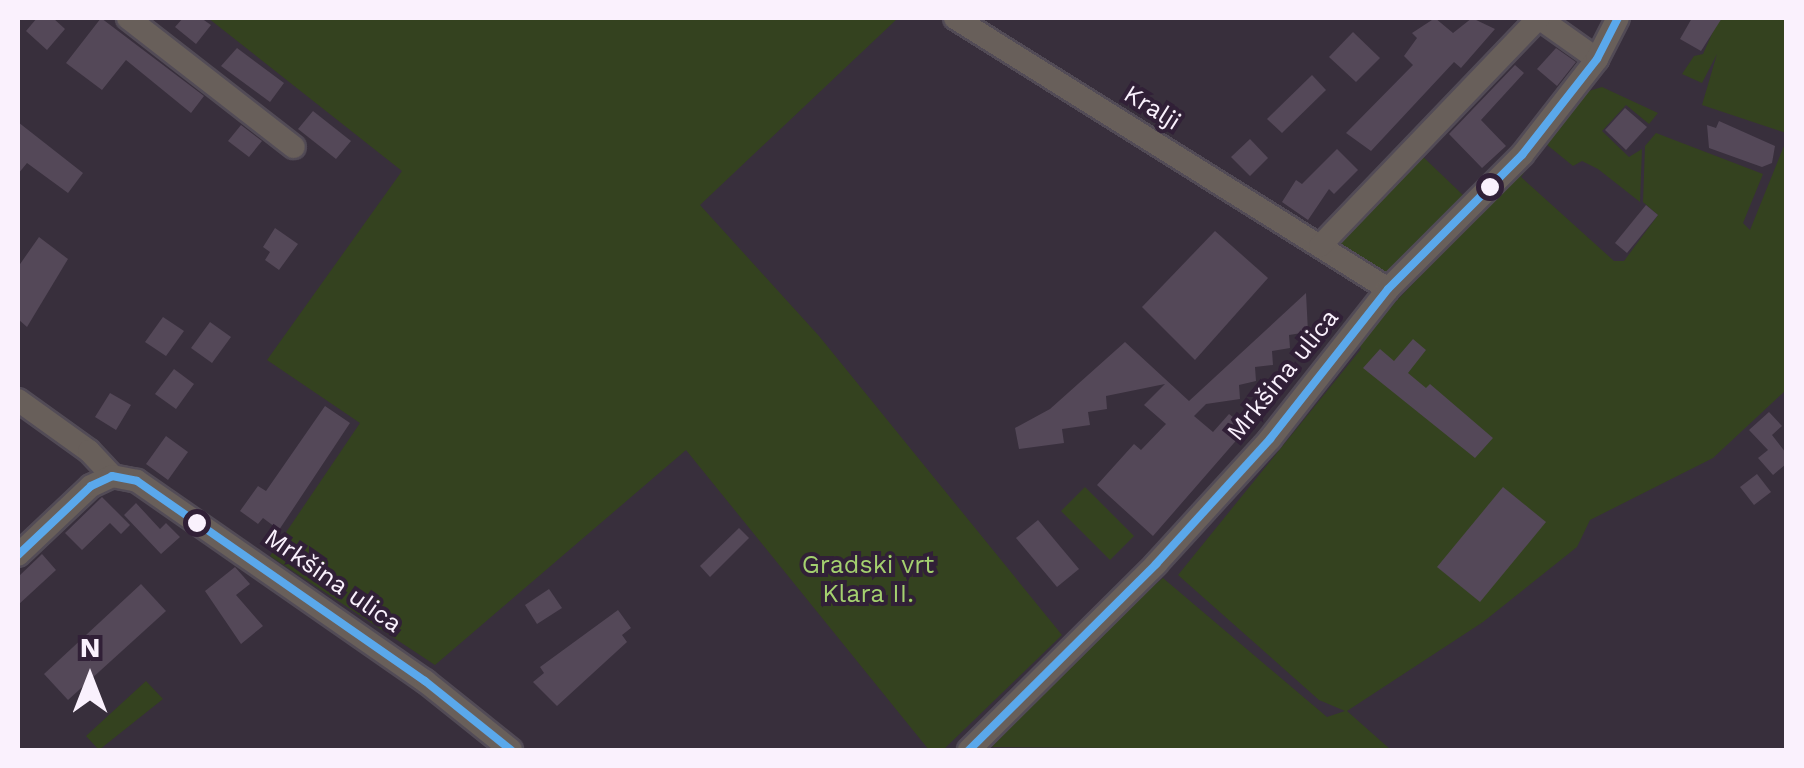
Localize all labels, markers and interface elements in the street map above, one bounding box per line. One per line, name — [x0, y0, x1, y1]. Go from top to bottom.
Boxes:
street label: Kralji — [1118, 79, 1186, 137]
unlabelled marker — [1480, 177, 1500, 197]
street label: Mrkšina ulica — [1221, 303, 1345, 447]
unlabelled marker — [187, 513, 207, 533]
street label: Mrkšina ulica — [258, 522, 408, 640]
park label: Gradski vrt Klara II. — [801, 551, 935, 610]
north arrow — [40, 628, 140, 728]
text: N — [80, 631, 100, 664]

